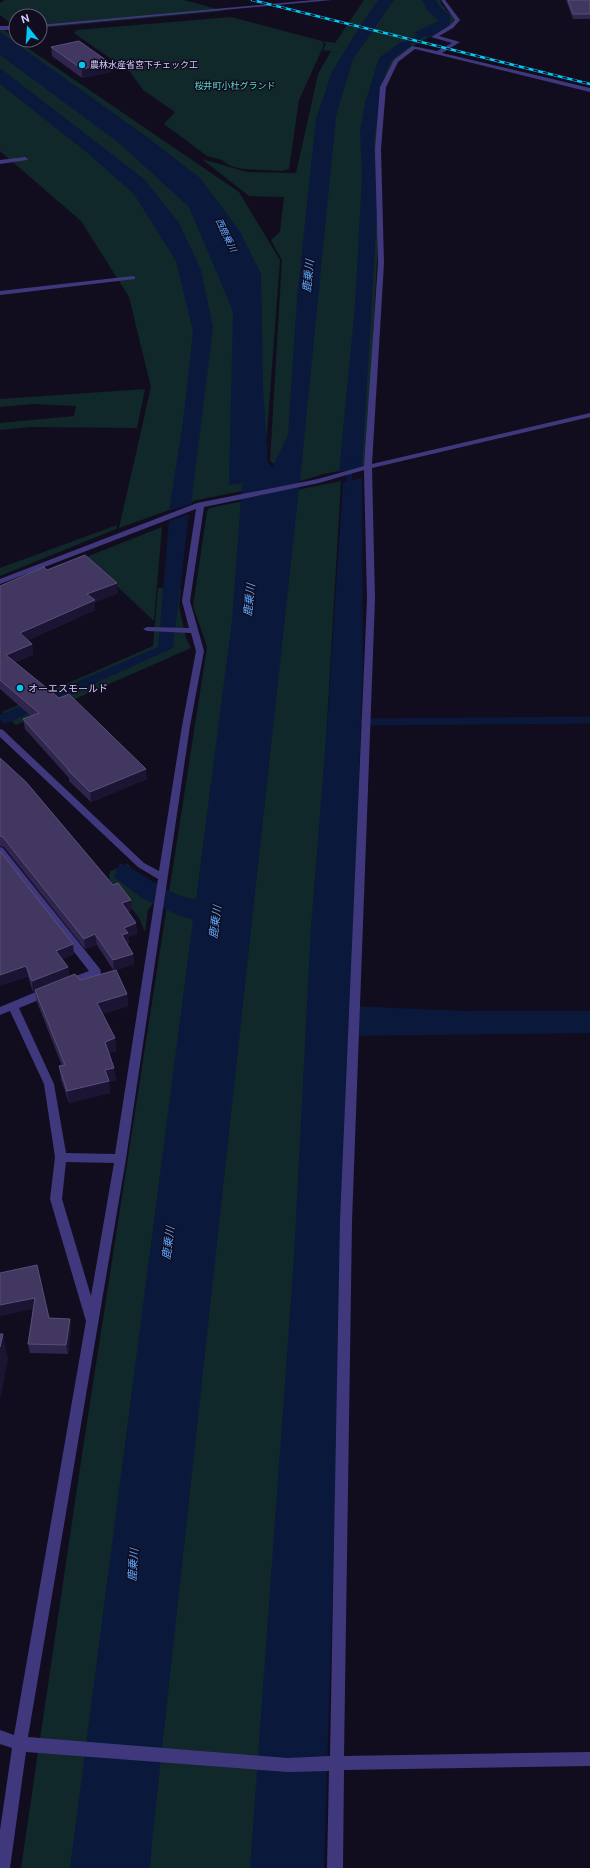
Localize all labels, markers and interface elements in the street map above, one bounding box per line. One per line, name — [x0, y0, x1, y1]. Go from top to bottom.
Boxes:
north arrow — [8, 8, 48, 48]
text: N — [19, 11, 31, 26]
place label: 農林水産省宮下チェック工 — [90, 59, 198, 71]
marker: 農林水産省宮下チェック工 — [77, 60, 87, 70]
park label: 桜井町小杜グランド — [194, 80, 276, 92]
water label: 西鹿乗川 — [213, 216, 240, 255]
water label: 鹿乗川 — [299, 258, 317, 293]
water label: 鹿乗川 — [240, 582, 258, 617]
place label: オーエスモールド — [28, 682, 108, 695]
marker: オーエスモールド — [15, 683, 25, 693]
water label: 鹿乗川 — [206, 904, 224, 939]
water label: 鹿乗川 — [159, 1225, 177, 1260]
water label: 鹿乗川 — [125, 1547, 141, 1582]

